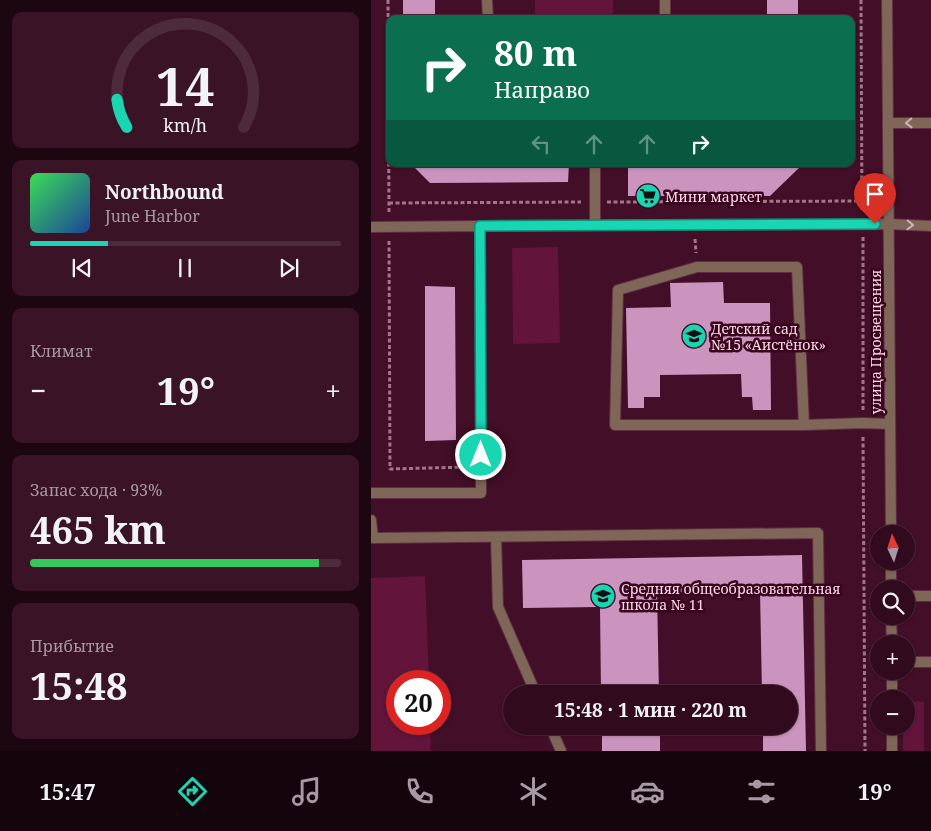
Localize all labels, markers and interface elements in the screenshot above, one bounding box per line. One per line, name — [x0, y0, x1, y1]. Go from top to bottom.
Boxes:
text: 80 m — [494, 29, 577, 76]
icon: right — [411, 35, 476, 100]
text: 14 — [156, 50, 215, 121]
text: Направо — [494, 74, 590, 104]
text: km/h — [164, 113, 207, 137]
one-way arrow — [905, 118, 912, 128]
icon: left — [527, 130, 555, 158]
icon: ahead — [580, 130, 608, 158]
icon: ahead — [633, 130, 661, 158]
icon: right — [686, 130, 714, 158]
pin — [854, 173, 896, 224]
text: Northbound — [105, 179, 224, 205]
icon: arrive — [861, 180, 889, 208]
supermarket icon: Мини маркет — [635, 183, 661, 209]
place label: Мини маркет — [665, 187, 763, 206]
text: June Harbor — [105, 205, 200, 227]
one-way arrow — [906, 220, 914, 230]
icon: previous — [68, 254, 96, 282]
icon: pause — [171, 254, 199, 282]
icon: next — [275, 254, 303, 282]
street label: улица Просвещения — [866, 270, 885, 414]
place label: Детский сад №15 «Аистёнок» — [711, 319, 826, 354]
school or university icon: Детский сад №15 «Аистёнок» — [681, 323, 707, 349]
text: Климат — [30, 340, 93, 362]
text: 19° — [157, 364, 215, 416]
text: − — [30, 371, 46, 409]
text: + — [325, 371, 341, 409]
position arrow — [454, 428, 506, 480]
text: Запас хода · 93% — [30, 479, 162, 501]
text: 465 km — [30, 503, 166, 555]
north arrow — [870, 525, 915, 570]
map controls — [870, 525, 915, 735]
place label: Средняя общеобразовательная школа № 11 — [621, 579, 840, 614]
button: search — [870, 580, 915, 625]
school or university icon: Средняя общеобразовательная школа № 11 — [590, 583, 616, 609]
text: Прибытие — [30, 635, 114, 657]
button: + — [870, 635, 915, 680]
text: 15:48 — [30, 659, 127, 711]
speed limit sign: 20 — [386, 670, 451, 735]
button: − — [870, 690, 915, 735]
text: 15:48 · 1 мин · 220 m — [554, 697, 747, 723]
icon: directions — [175, 774, 210, 809]
icon: music — [289, 774, 324, 809]
icon: phone — [402, 774, 437, 809]
icon: climate — [516, 774, 551, 809]
icon: car — [630, 774, 665, 809]
icon: filters — [744, 774, 779, 809]
text: 15:47 — [39, 776, 96, 806]
text: 19° — [858, 776, 892, 806]

